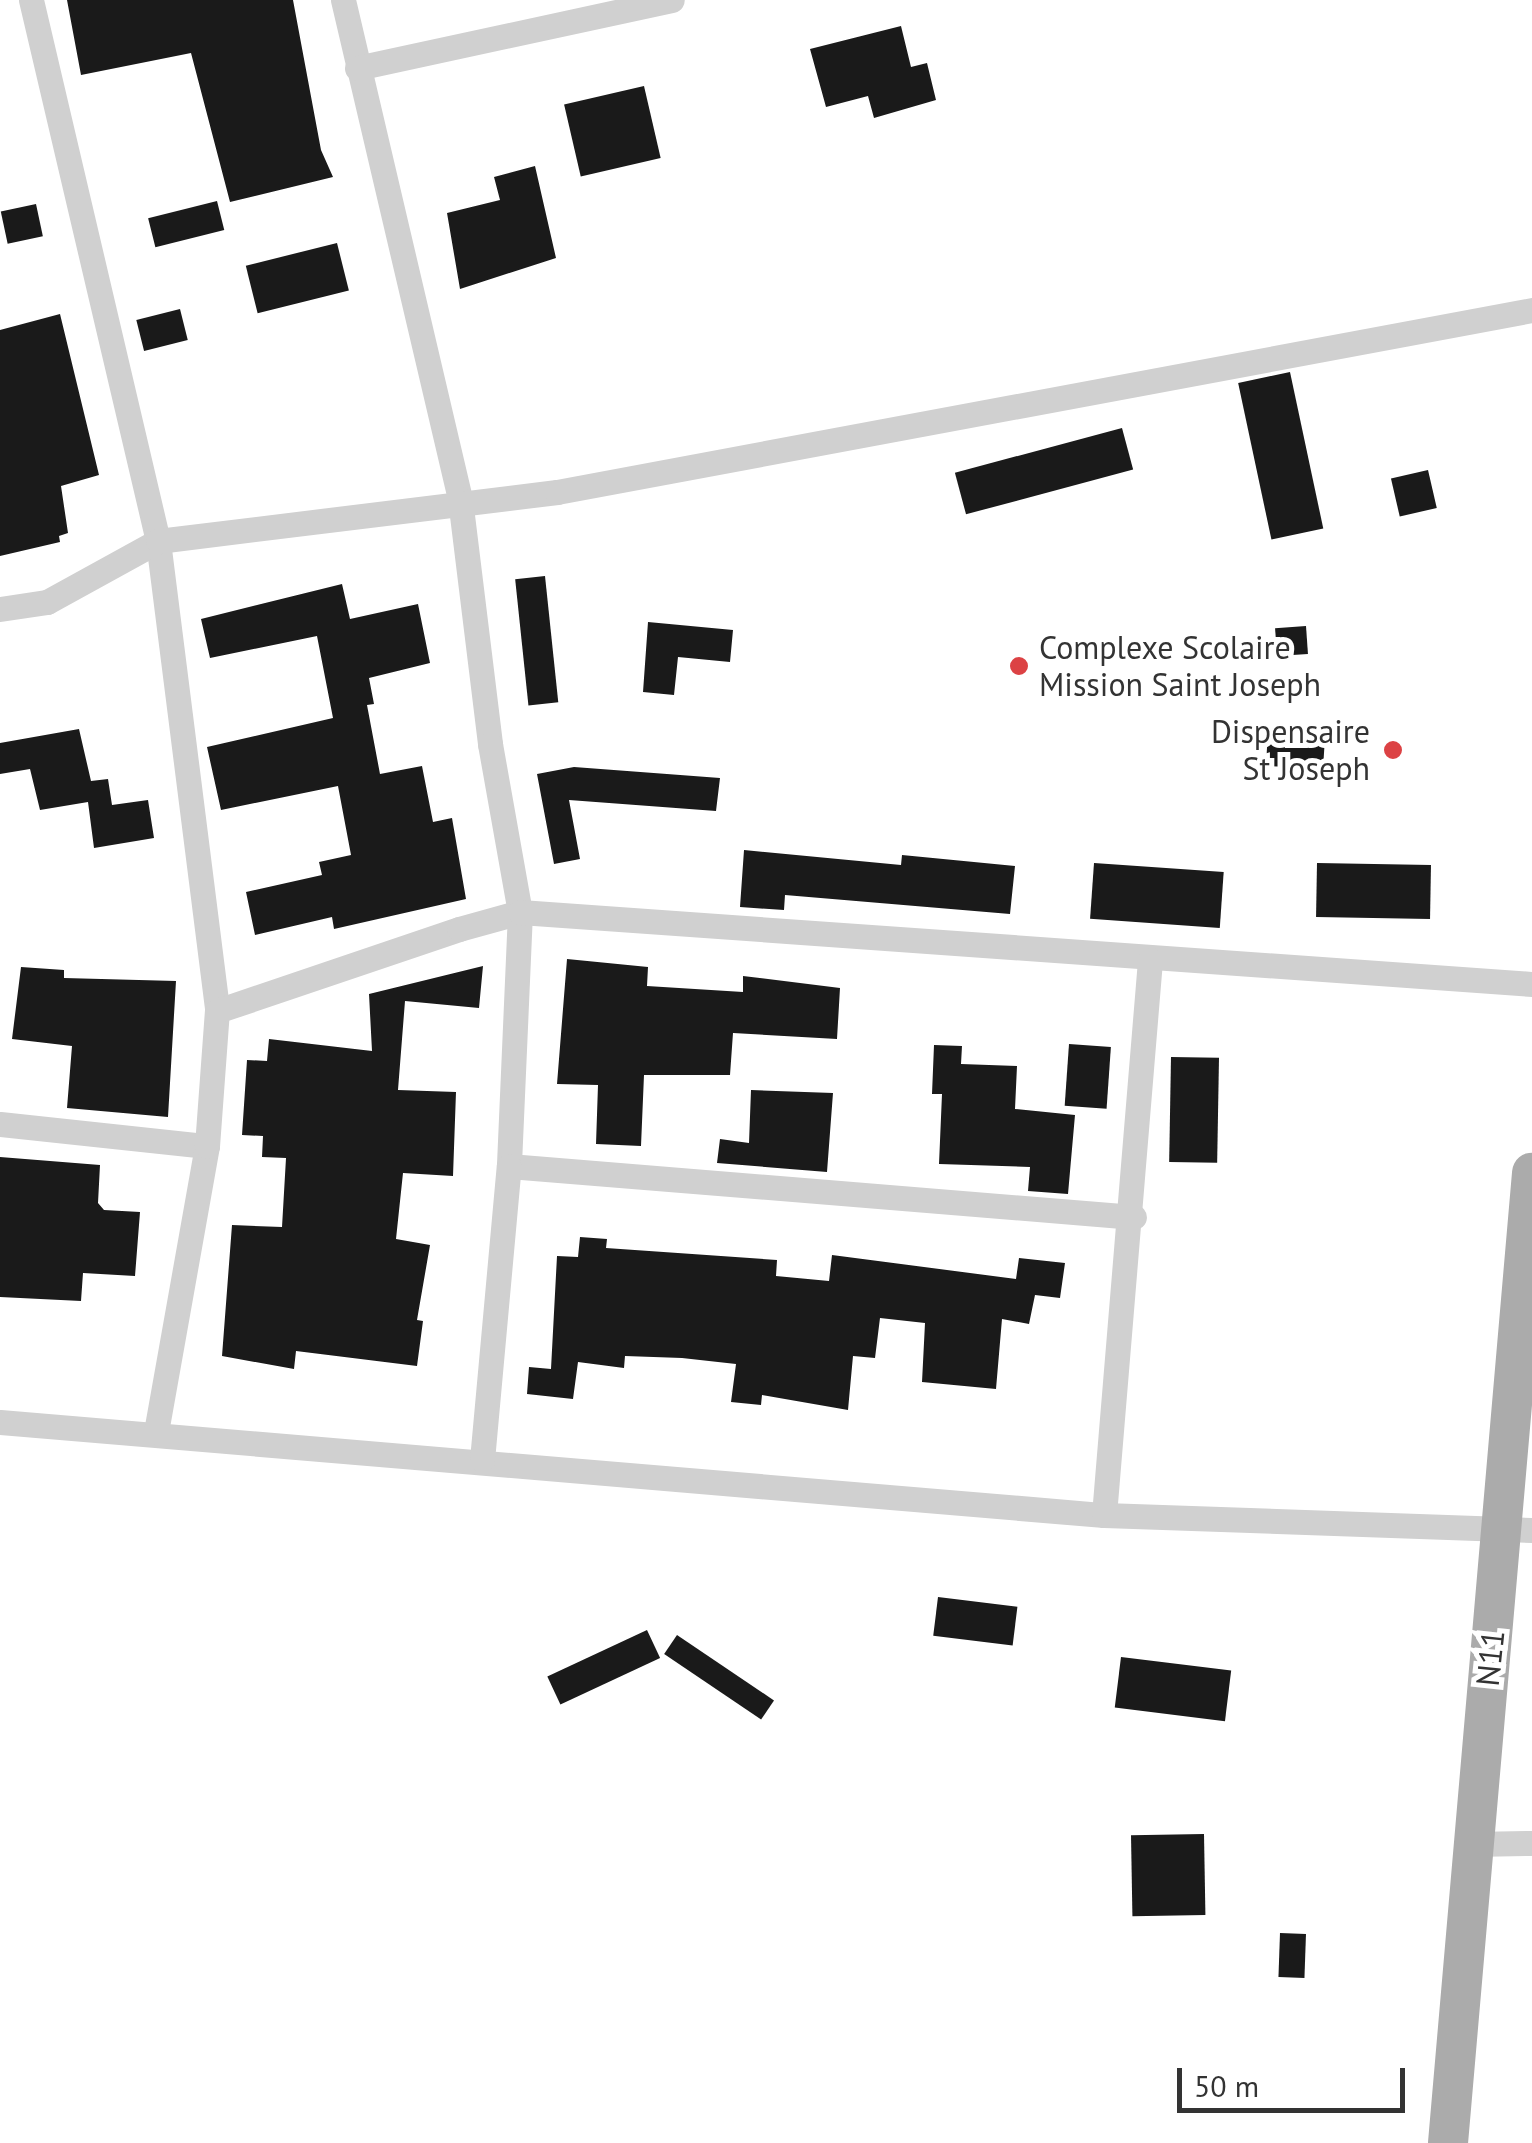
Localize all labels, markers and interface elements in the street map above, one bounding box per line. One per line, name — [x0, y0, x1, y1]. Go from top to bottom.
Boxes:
place label: Complexe Scolaire Mission Saint Joseph — [1039, 629, 1321, 704]
marker: Complexe Scolaire Mission Saint Joseph — [1008, 655, 1030, 677]
place label: Dispensaire St Joseph — [1211, 713, 1370, 788]
marker: Dispensaire St Joseph — [1380, 737, 1406, 763]
street label: N11 — [1468, 1628, 1512, 1688]
scale bar — [1182, 2048, 1410, 2110]
text: 50 m — [1194, 2066, 1259, 2105]

